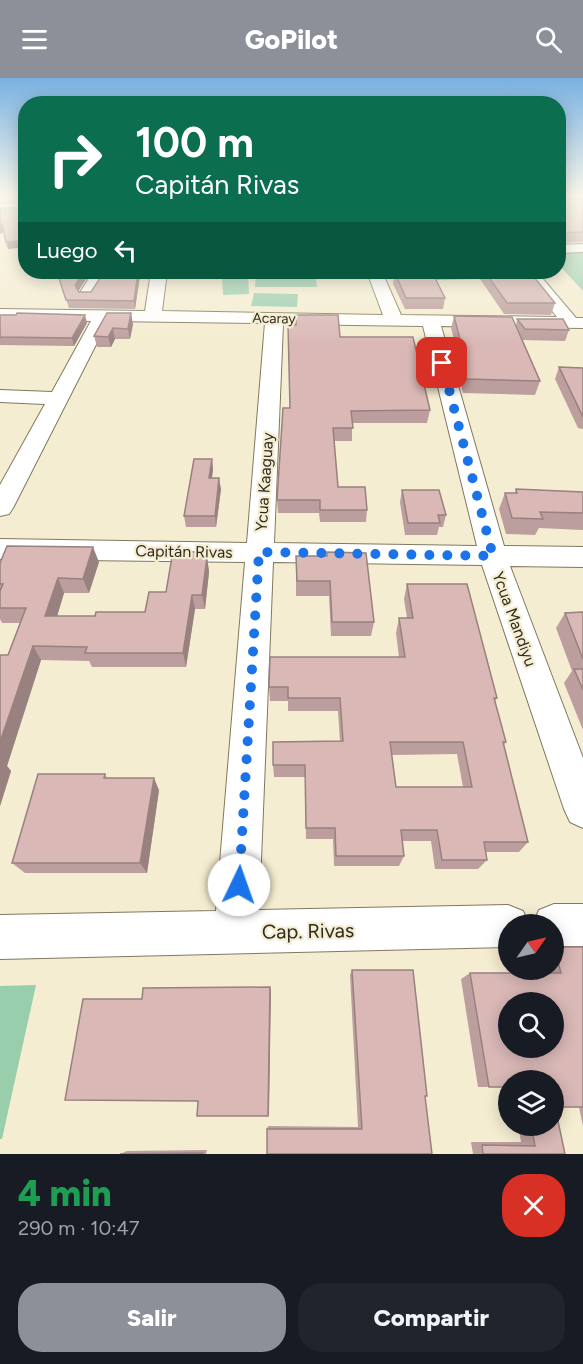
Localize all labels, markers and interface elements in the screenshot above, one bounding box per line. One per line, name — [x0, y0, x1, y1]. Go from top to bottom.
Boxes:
icon: menu — [18, 23, 51, 56]
text: GoPilot — [245, 23, 338, 56]
icon: search — [532, 23, 565, 56]
text: 100 m — [135, 117, 254, 168]
icon: right — [36, 120, 114, 198]
text: Capitán Rivas — [135, 168, 299, 201]
icon: left — [109, 234, 142, 267]
text: Luego — [36, 237, 97, 264]
street label: Acaray — [252, 310, 296, 327]
pin — [416, 337, 467, 388]
icon: arrive — [425, 346, 458, 379]
street label: Ycua Kaaguay — [252, 431, 277, 532]
street label: Capitán Rivas — [135, 541, 233, 562]
street label: Ycua Mandiyu — [489, 569, 540, 669]
position arrow — [207, 853, 271, 917]
north arrow — [498, 914, 564, 980]
map controls — [498, 914, 564, 1136]
street label: Cap. Rivas — [262, 918, 354, 944]
button: search — [498, 992, 564, 1058]
button: layers — [498, 1070, 564, 1136]
text: 4 min — [18, 1172, 112, 1215]
button: close — [502, 1174, 565, 1237]
text: 290 m · 10:47 — [18, 1216, 140, 1240]
button: Salir — [18, 1283, 286, 1352]
button: Compartir — [298, 1283, 565, 1352]

